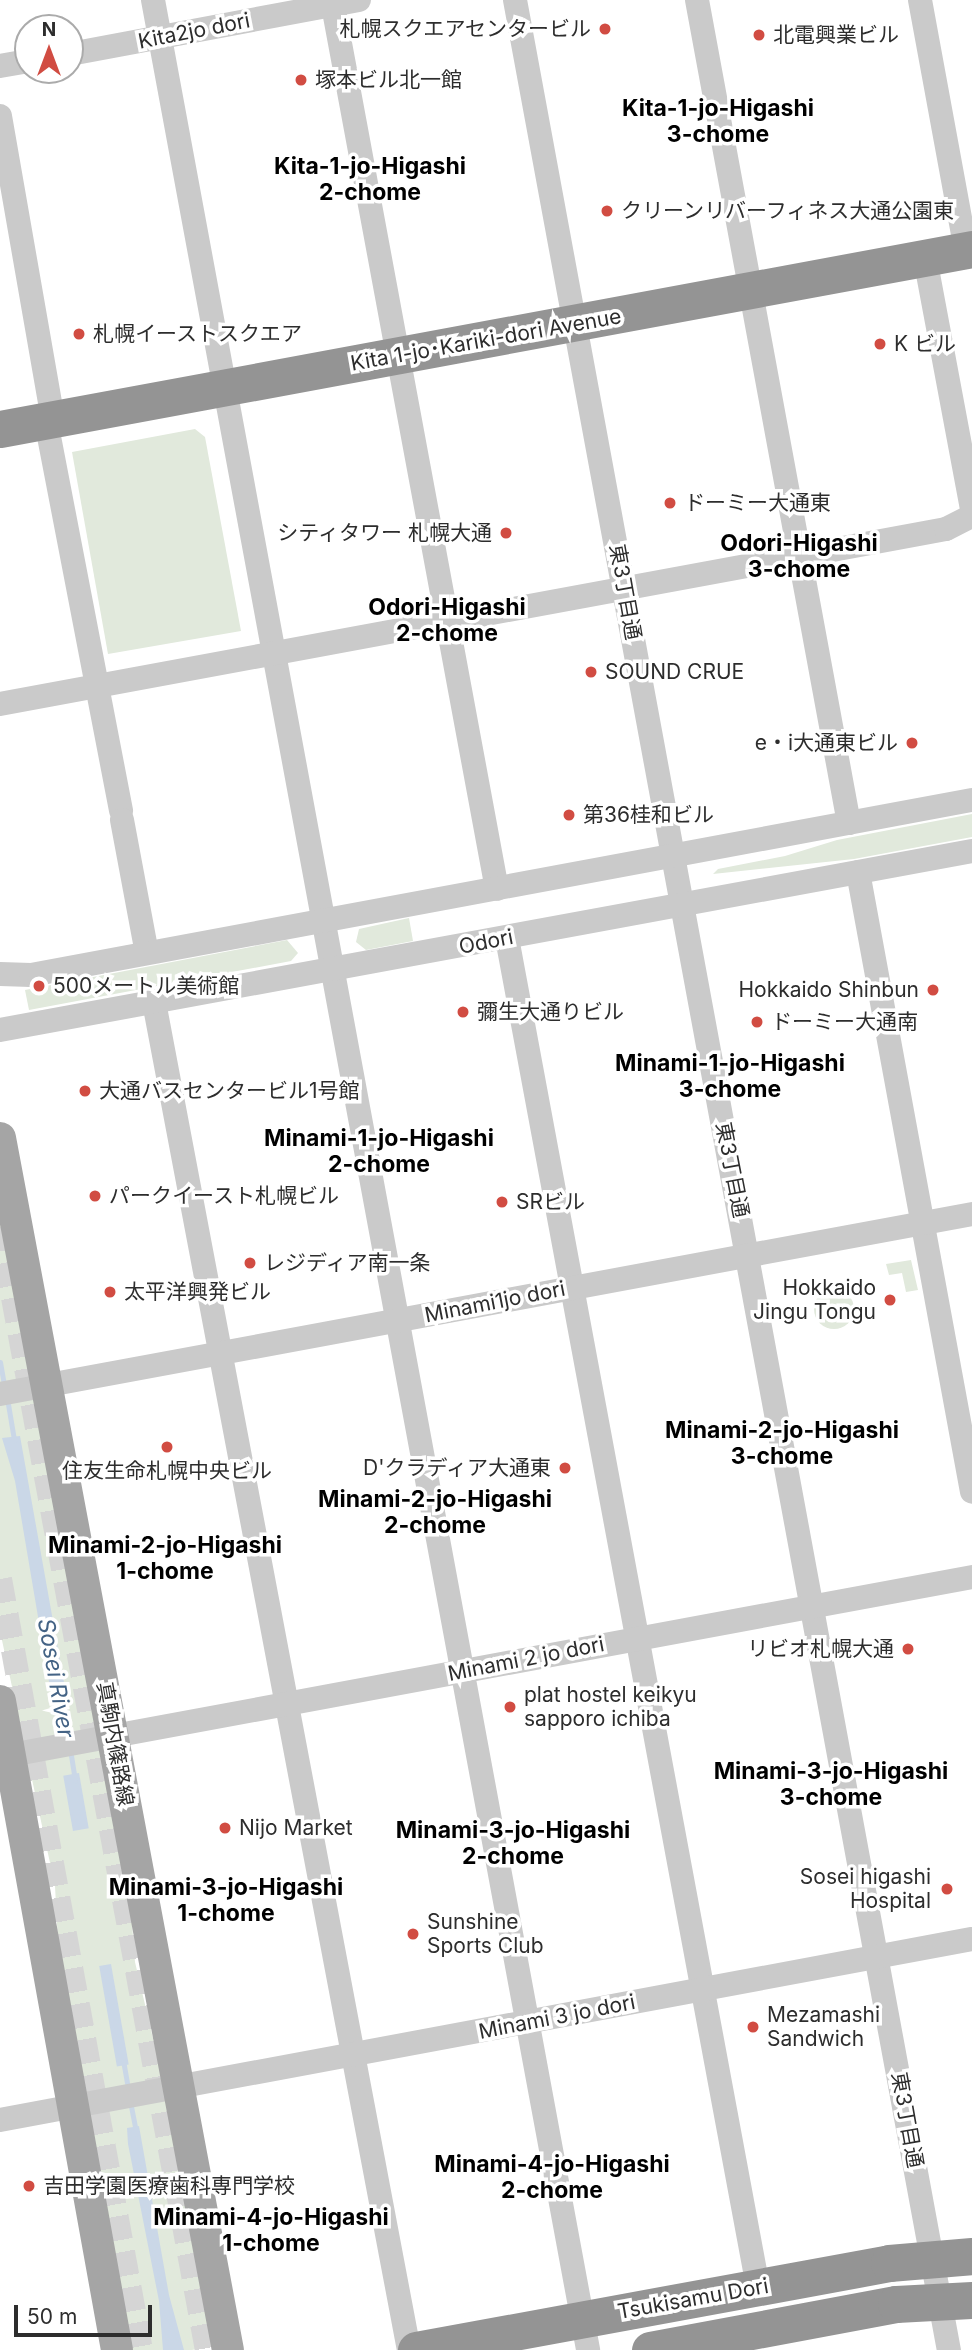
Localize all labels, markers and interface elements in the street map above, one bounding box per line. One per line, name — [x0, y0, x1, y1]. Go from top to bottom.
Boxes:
street label: Kita2jo dori — [136, 8, 252, 54]
north arrow — [14, 14, 84, 84]
place label: 札幌スクエアセンタービル — [339, 16, 591, 42]
text: N — [42, 18, 56, 41]
marker: 札幌スクエアセンタービル — [597, 21, 613, 37]
place label: 北電興業ビル — [773, 22, 899, 48]
marker: 北電興業ビル — [751, 27, 767, 43]
place label: 塚本ビル北一館 — [315, 67, 462, 93]
marker: 塚本ビル北一館 — [293, 72, 309, 88]
district label: Kita-1-jo-Higashi 3-chome — [622, 94, 814, 148]
district label: Kita-1-jo-Higashi 2-chome — [274, 152, 466, 206]
place label: クリーンリバーフィネス大通公園東 — [621, 198, 957, 224]
marker: クリーンリバーフィネス大通公園東 — [599, 203, 615, 219]
street label: Kita 1-jo･Kariki-dori Avenue — [349, 304, 623, 376]
place label: 札幌イーストスクエア — [93, 321, 303, 347]
marker: 札幌イーストスクエア — [71, 326, 87, 342]
place label: K ビル — [894, 331, 956, 357]
marker: K ビル — [872, 336, 888, 352]
place label: ドーミー大通東 — [684, 490, 831, 516]
marker: ドーミー大通東 — [662, 495, 678, 511]
place label: シティタワー 札幌大通 — [276, 520, 492, 546]
marker: シティタワー 札幌大通 — [498, 525, 514, 541]
district label: Odori-Higashi 3-chome — [720, 529, 878, 583]
street label: 東3丁目通 — [604, 542, 646, 642]
district label: Odori-Higashi 2-chome — [368, 593, 526, 647]
place label: SOUND CRUE — [605, 659, 744, 685]
marker: SOUND CRUE — [583, 664, 599, 680]
place label: e・i大通東ビル — [755, 730, 898, 756]
marker: e・i大通東ビル — [904, 735, 920, 751]
place label: 第36桂和ビル — [583, 802, 714, 828]
marker: 第36桂和ビル — [561, 807, 577, 823]
street label: Odori — [457, 924, 515, 960]
place label: 500メートル美術館 — [53, 973, 239, 999]
place label: Hokkaido Shinbun — [738, 977, 919, 1003]
marker: 500メートル美術館 — [31, 978, 47, 994]
marker: Hokkaido Shinbun — [925, 982, 941, 998]
place label: 彌生大通りビル — [477, 999, 624, 1025]
marker: 彌生大通りビル — [455, 1004, 471, 1020]
place label: ドーミー大通南 — [771, 1009, 918, 1035]
marker: ドーミー大通南 — [749, 1014, 765, 1030]
district label: Minami-1-jo-Higashi 3-chome — [615, 1049, 845, 1103]
place label: 大通バスセンタービル1号館 — [99, 1078, 360, 1104]
marker: 大通バスセンタービル1号館 — [77, 1083, 93, 1099]
street label: 東3丁目通 — [710, 1120, 754, 1220]
district label: Minami-1-jo-Higashi 2-chome — [264, 1124, 494, 1178]
place label: パークイースト札幌ビル — [109, 1183, 340, 1209]
marker: パークイースト札幌ビル — [87, 1188, 103, 1204]
place label: SRビル — [516, 1189, 585, 1215]
marker: SRビル — [494, 1194, 510, 1210]
place label: レジディア南一条 — [264, 1250, 432, 1276]
marker: レジディア南一条 — [242, 1255, 258, 1271]
place label: Hokkaido Jingu Tongu — [753, 1275, 876, 1325]
street label: Minami1jo dori — [423, 1276, 567, 1328]
place label: 太平洋興発ビル — [124, 1279, 271, 1305]
marker: 太平洋興発ビル — [102, 1284, 118, 1300]
marker: Hokkaido Jingu Tongu — [882, 1292, 898, 1308]
district label: Minami-2-jo-Higashi 3-chome — [665, 1416, 899, 1470]
marker: 住友生命札幌中央ビル — [159, 1439, 175, 1455]
place label: D'クラディア大通東 — [362, 1455, 551, 1481]
place label: 住友生命札幌中央ビル — [62, 1458, 272, 1484]
marker: D'クラディア大通東 — [557, 1460, 573, 1476]
district label: Minami-2-jo-Higashi 2-chome — [318, 1485, 552, 1539]
district label: Minami-2-jo-Higashi 1-chome — [48, 1531, 282, 1585]
water label: Sosei River — [32, 1616, 80, 1740]
street label: Minami 2 jo dori — [446, 1631, 606, 1687]
place label: リビオ札幌大通 — [747, 1636, 894, 1662]
marker: リビオ札幌大通 — [900, 1641, 916, 1657]
street label: 真駒内篠路線 — [92, 1680, 138, 1808]
place label: plat hostel keikyu sapporo ichiba — [524, 1682, 697, 1732]
marker: plat hostel keikyu sapporo ichiba — [502, 1699, 518, 1715]
district label: Minami-3-jo-Higashi 3-chome — [714, 1757, 948, 1811]
place label: Nijo Market — [239, 1815, 353, 1841]
district label: Minami-3-jo-Higashi 2-chome — [396, 1816, 630, 1870]
marker: Nijo Market — [217, 1820, 233, 1836]
place label: Sosei higashi Hospital — [800, 1864, 931, 1914]
district label: Minami-3-jo-Higashi 1-chome — [109, 1873, 343, 1927]
marker: Sosei higashi Hospital — [937, 1879, 957, 1899]
place label: Sunshine Sports Club — [427, 1909, 544, 1959]
marker: Sunshine Sports Club — [405, 1926, 421, 1942]
street label: Minami 3 jo dori — [477, 1989, 637, 2045]
place label: Mezamashi Sandwich — [767, 2002, 880, 2052]
marker: Mezamashi Sandwich — [745, 2019, 761, 2035]
street label: 東3丁目通 — [886, 2070, 928, 2170]
district label: Minami-4-jo-Higashi 2-chome — [434, 2150, 670, 2204]
place label: 吉田学園医療歯科専門学校 — [43, 2173, 295, 2199]
marker: 吉田学園医療歯科専門学校 — [21, 2178, 37, 2194]
district label: Minami-4-jo-Higashi 1-chome — [153, 2203, 389, 2257]
street label: Tsukisamu Dori — [616, 2273, 770, 2325]
scale bar — [18, 2290, 156, 2334]
text: 50 m — [27, 2304, 77, 2329]

